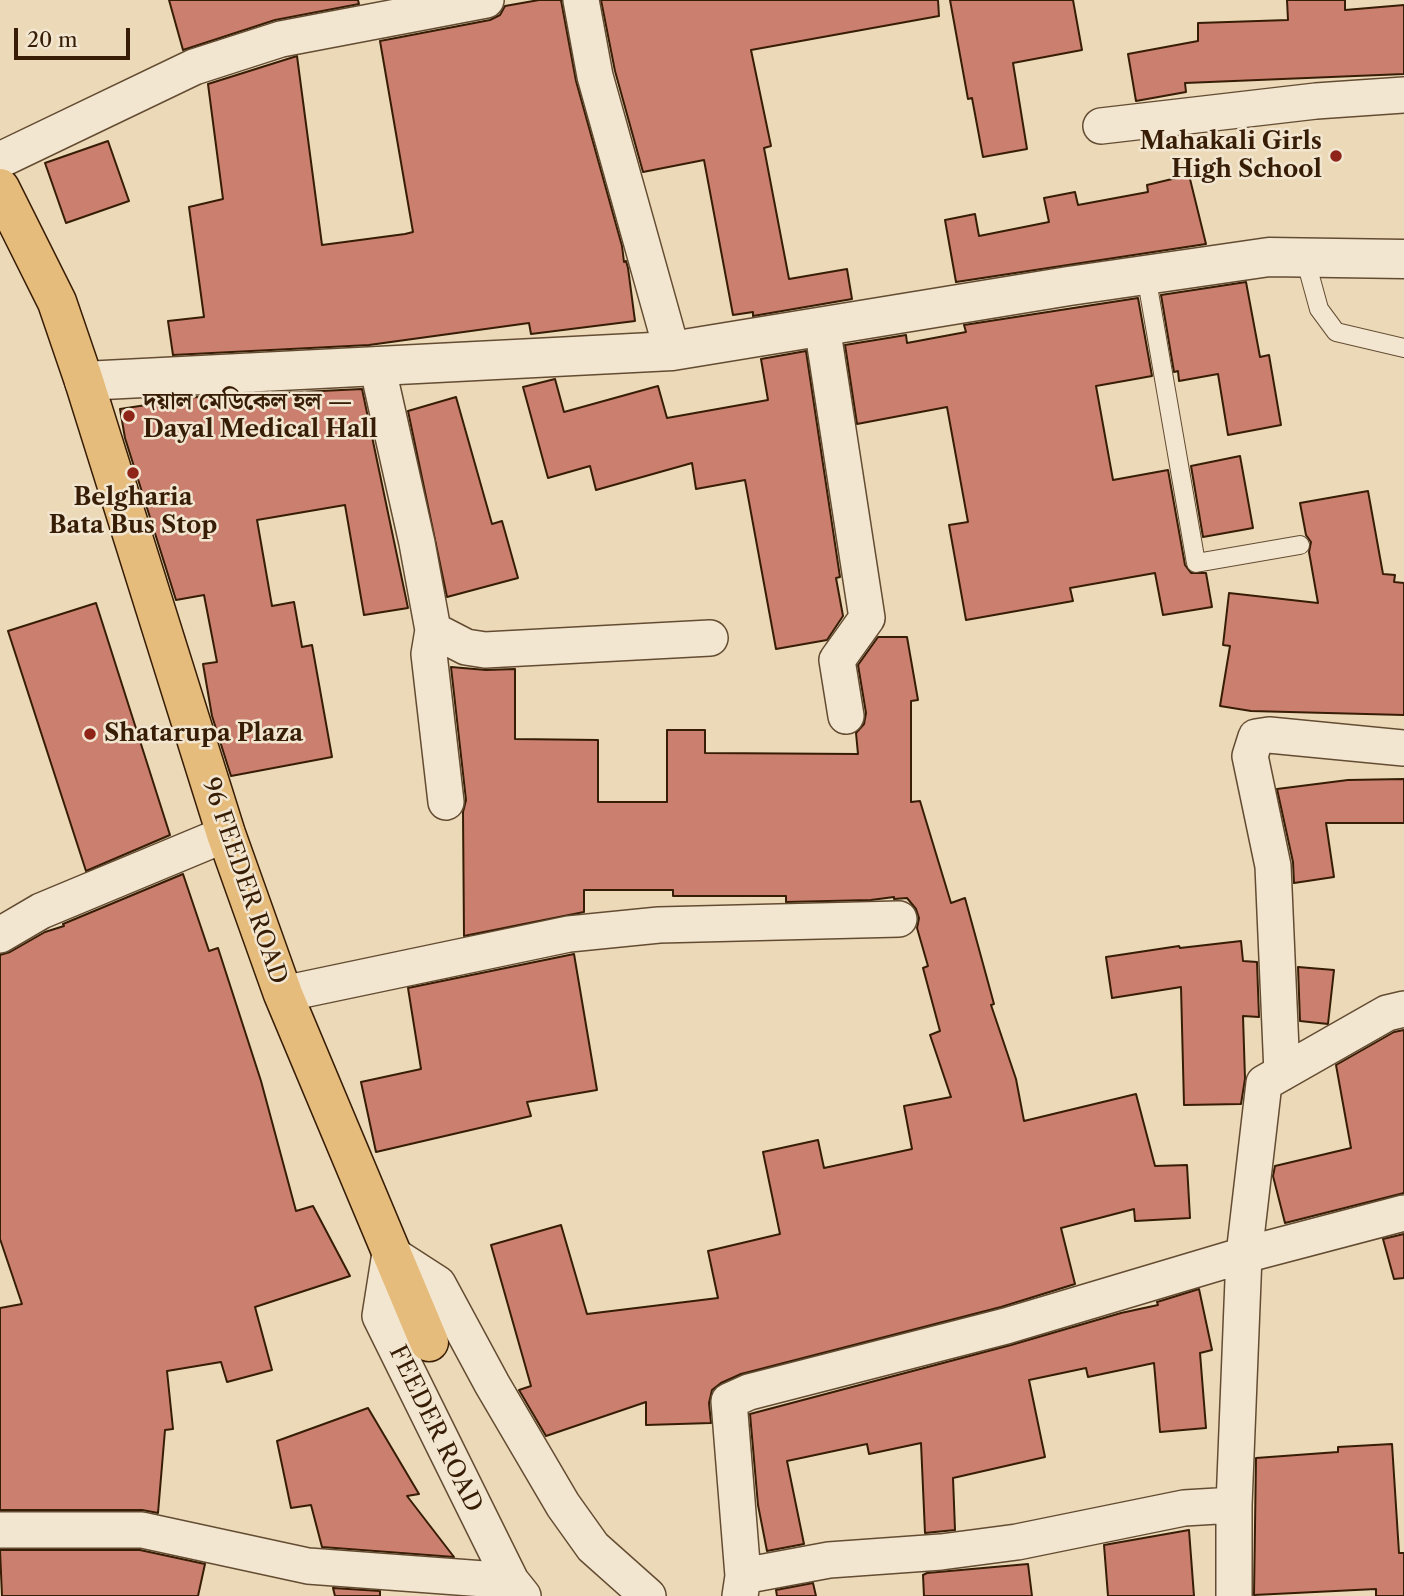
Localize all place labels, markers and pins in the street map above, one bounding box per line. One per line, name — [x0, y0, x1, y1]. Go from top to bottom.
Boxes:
place label: Mahakali Girls High School — [1140, 128, 1322, 184]
marker: Mahakali Girls High School — [1328, 148, 1344, 164]
place label: দয়াল মেডিকেল হল — Dayal Medical Hall — [143, 388, 378, 444]
marker: দয়াল মেডিকেল হল — Dayal Medical Hall — [121, 408, 137, 424]
marker: Belgharia Bata Bus Stop — [125, 465, 141, 481]
place label: Belgharia Bata Bus Stop — [49, 484, 217, 540]
place label: Shatarupa Plaza — [104, 720, 303, 748]
marker: Shatarupa Plaza — [82, 726, 98, 742]

